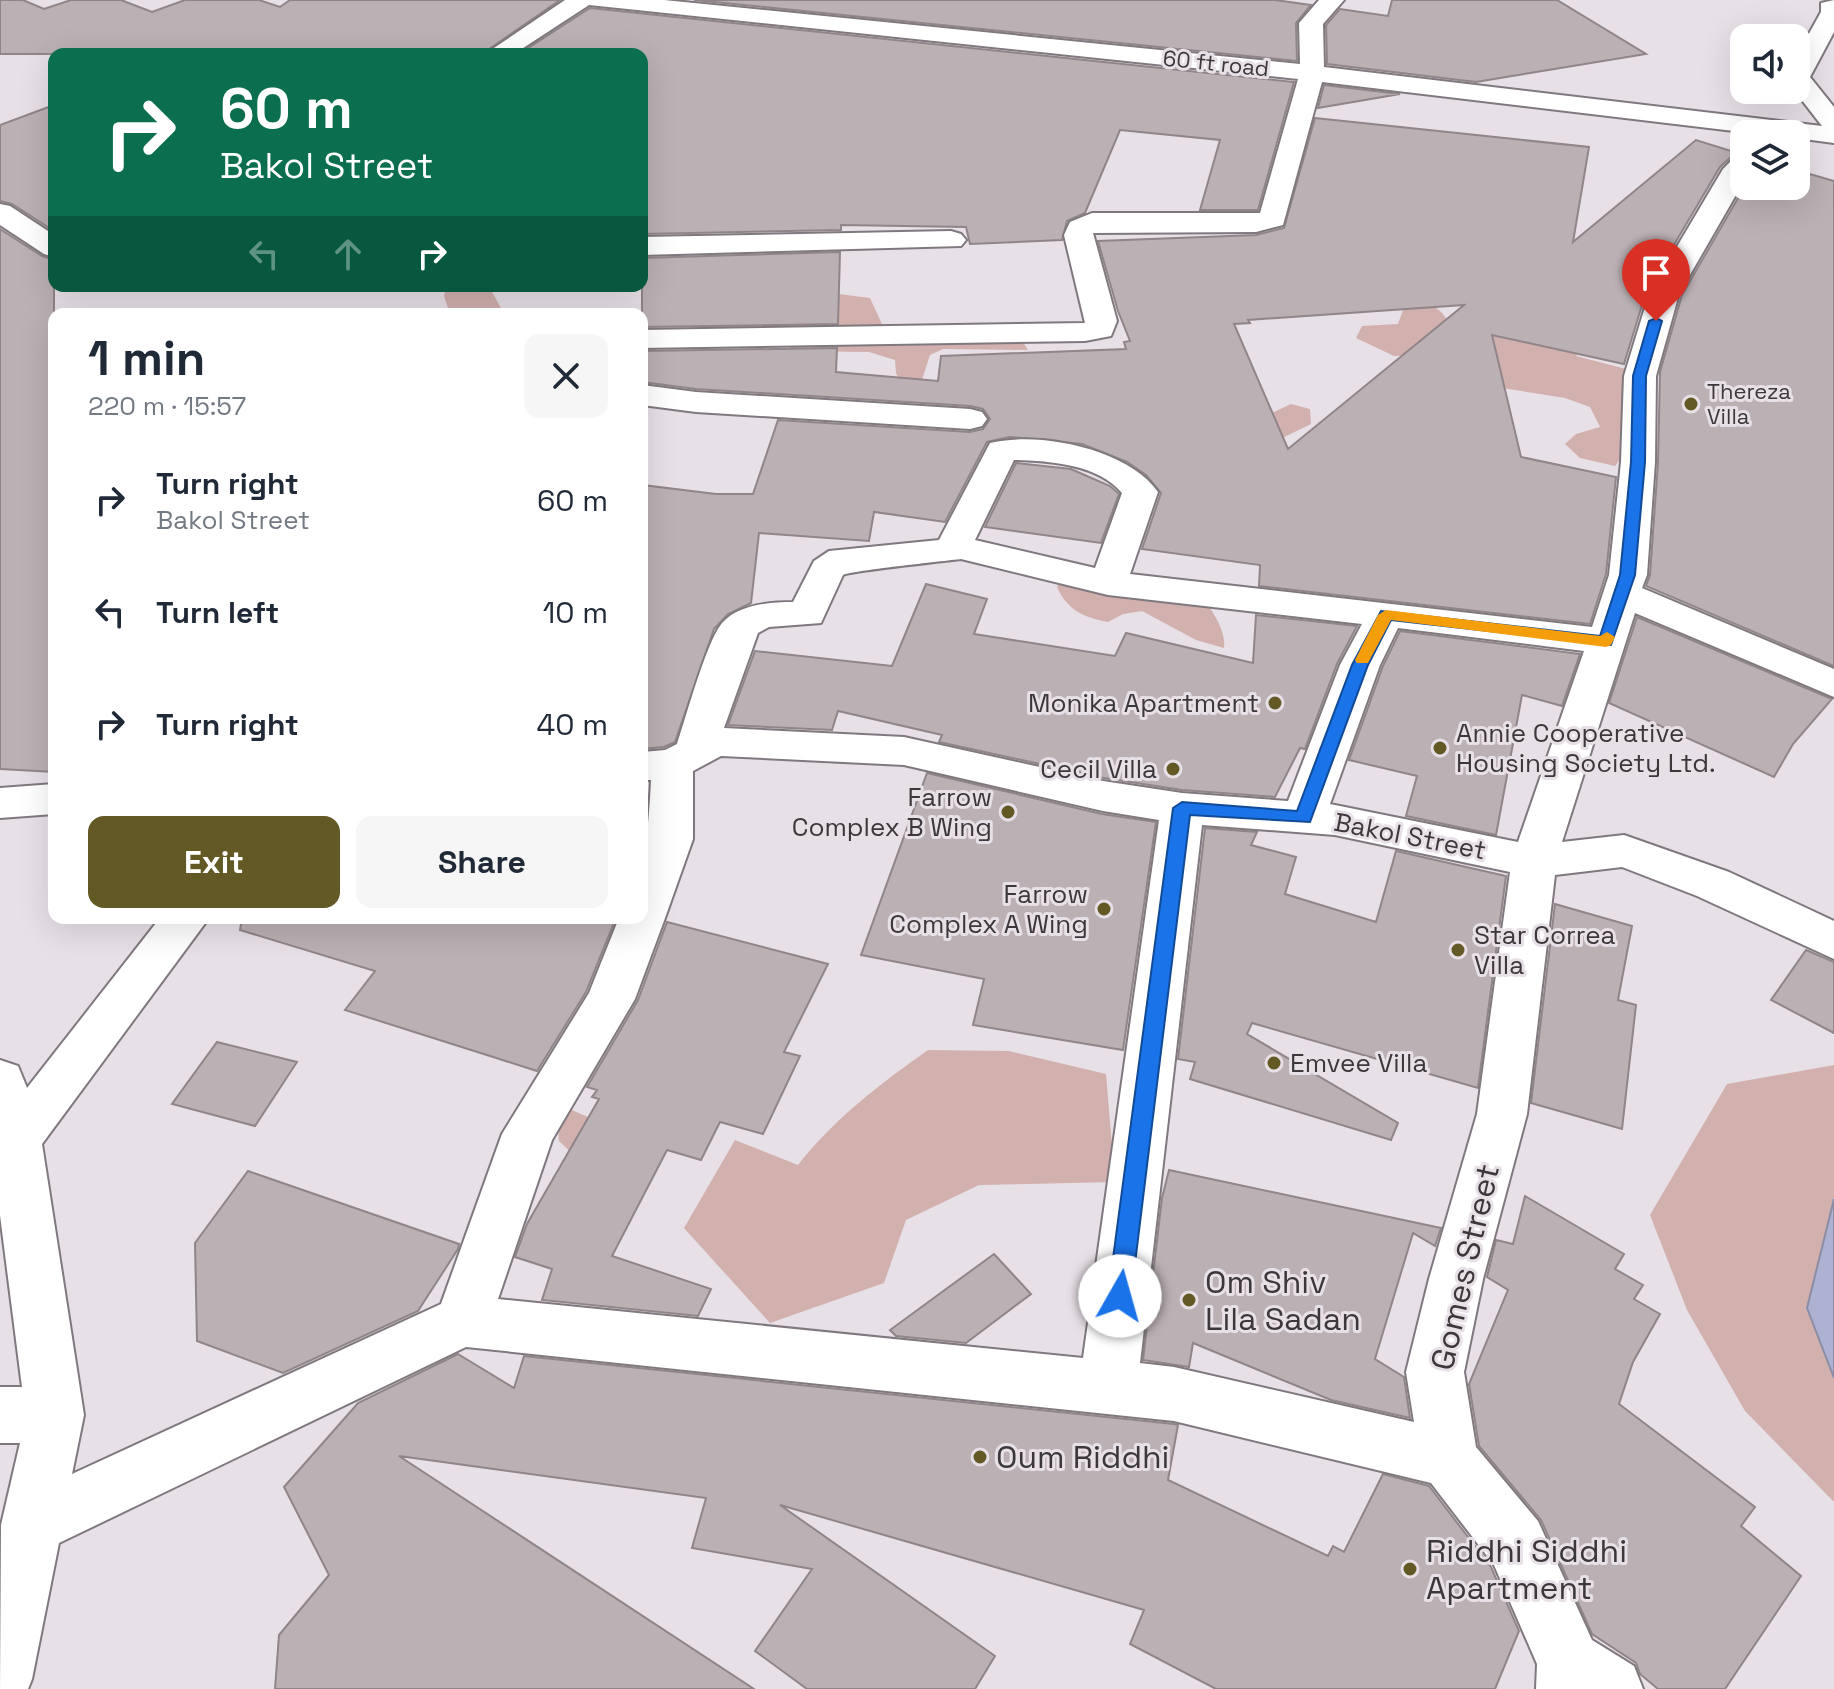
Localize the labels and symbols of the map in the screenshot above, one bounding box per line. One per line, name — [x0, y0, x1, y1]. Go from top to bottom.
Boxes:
street label: 60 ft road — [1162, 44, 1270, 82]
pin — [1622, 239, 1690, 321]
place label: Thereza Villa — [1707, 377, 1791, 430]
marker: Thereza Villa — [1682, 395, 1700, 413]
place label: Monika Apartment — [1028, 686, 1259, 720]
marker: Monika Apartment — [1266, 694, 1284, 712]
place label: Annie Cooperative Housing Society Ltd. — [1456, 716, 1716, 780]
marker: Annie Cooperative Housing Society Ltd. — [1431, 739, 1449, 757]
place label: Cecil Villa — [1040, 752, 1157, 786]
marker: Cecil Villa — [1164, 760, 1182, 778]
place label: Farrow Complex B Wing — [792, 780, 992, 844]
marker: Farrow Complex B Wing — [999, 803, 1017, 821]
street label: Bakol Street — [1331, 805, 1489, 867]
place label: Farrow Complex A Wing — [889, 877, 1088, 941]
marker: Farrow Complex A Wing — [1095, 900, 1113, 918]
place label: Star Correa Villa — [1474, 918, 1616, 982]
marker: Star Correa Villa — [1449, 941, 1467, 959]
place label: Emvee Villa — [1290, 1046, 1427, 1080]
marker: Emvee Villa — [1265, 1054, 1283, 1072]
street label: Gomes Street — [1422, 1160, 1508, 1374]
position arrow — [1078, 1254, 1162, 1338]
place label: Om Shiv Lila Sadan — [1205, 1262, 1361, 1339]
marker: Om Shiv Lila Sadan — [1180, 1291, 1198, 1309]
place label: Oum Riddhi — [996, 1437, 1169, 1477]
marker: Oum Riddhi — [971, 1448, 989, 1466]
place label: Riddhi Siddhi Apartment — [1426, 1531, 1627, 1608]
marker: Riddhi Siddhi Apartment — [1401, 1560, 1419, 1578]

